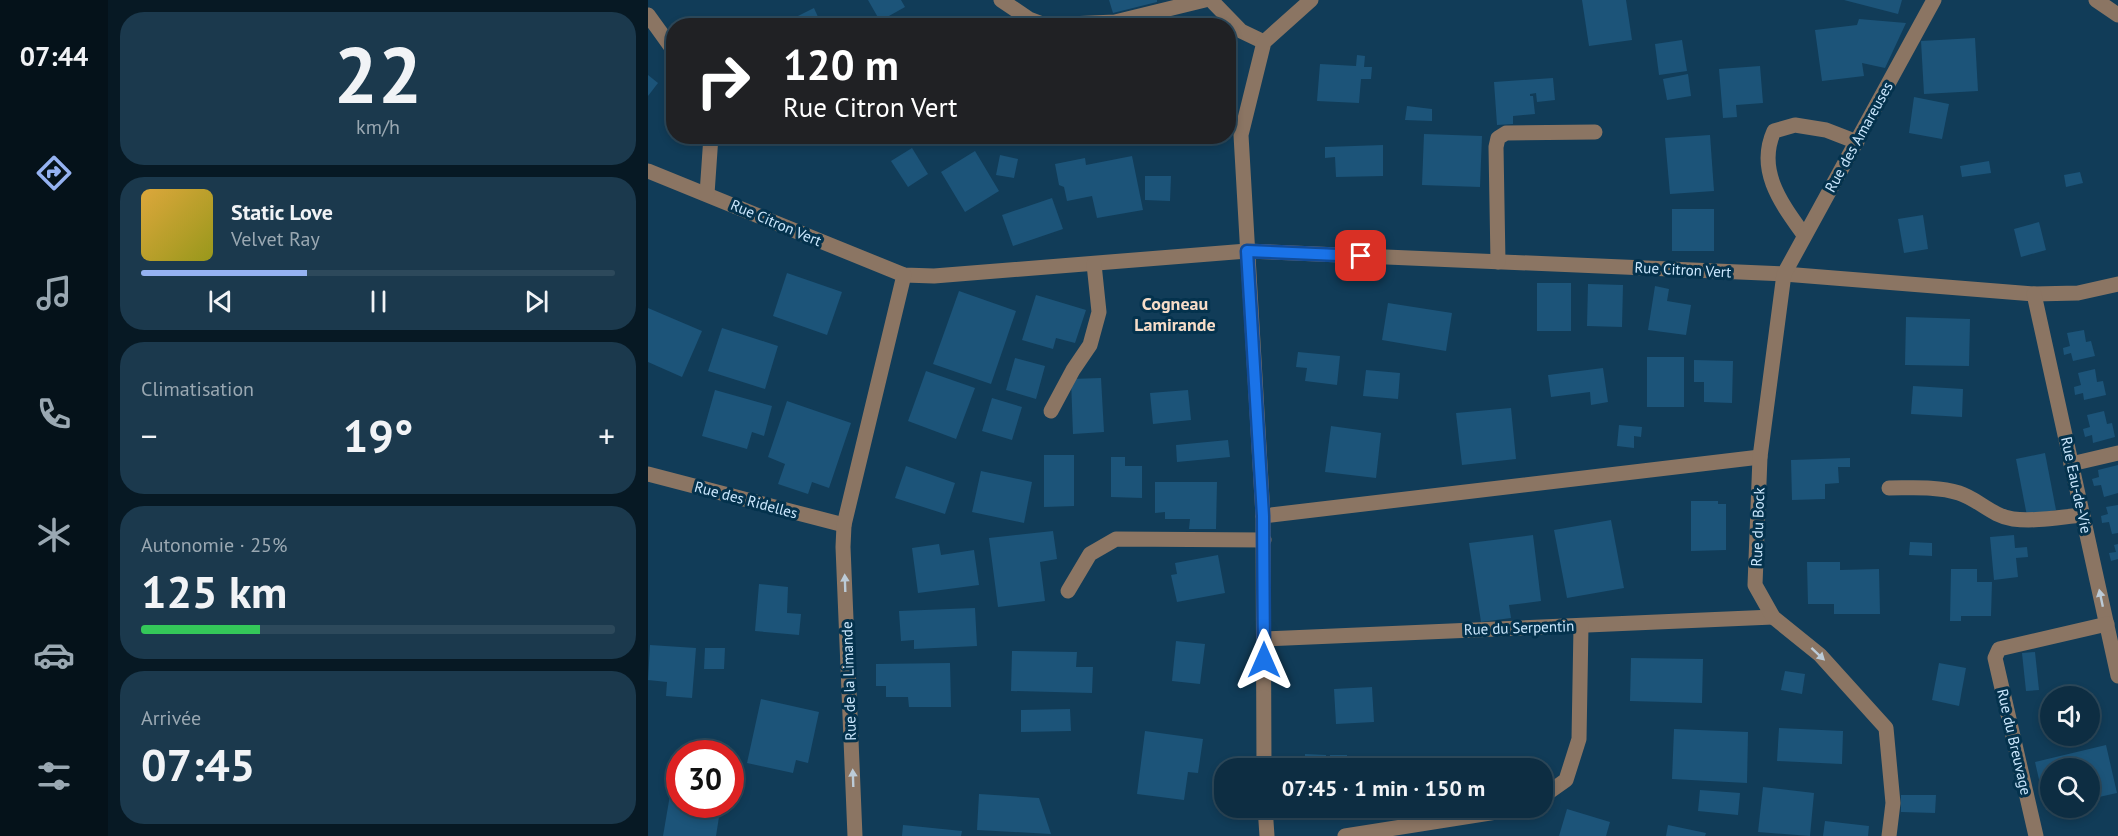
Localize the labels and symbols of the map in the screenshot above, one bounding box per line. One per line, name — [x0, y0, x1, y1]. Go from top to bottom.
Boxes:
street label: Rue des Amareuses — [1820, 78, 1897, 195]
street label: Rue Citron Vert — [728, 195, 825, 250]
pin — [1335, 230, 1386, 281]
street label: Rue Citron Vert — [1634, 257, 1732, 282]
district label: Cogneau Lamirande — [1134, 292, 1216, 336]
street label: Rue Eau-de-Vie — [2057, 435, 2096, 535]
street label: Rue des Ridelles — [693, 477, 800, 522]
street label: Rue du Bock — [1747, 486, 1768, 567]
one-way arrow — [840, 573, 849, 592]
one-way arrow — [2096, 588, 2105, 607]
street label: Rue du Serpentin — [1463, 616, 1575, 639]
street label: Rue de la Limande — [837, 621, 860, 741]
position arrow — [1232, 628, 1296, 692]
one-way arrow — [1811, 647, 1825, 661]
street label: Rue du Breuvage — [1993, 687, 2036, 797]
speed limit sign: 30 — [666, 740, 744, 818]
one-way arrow — [848, 768, 857, 787]

